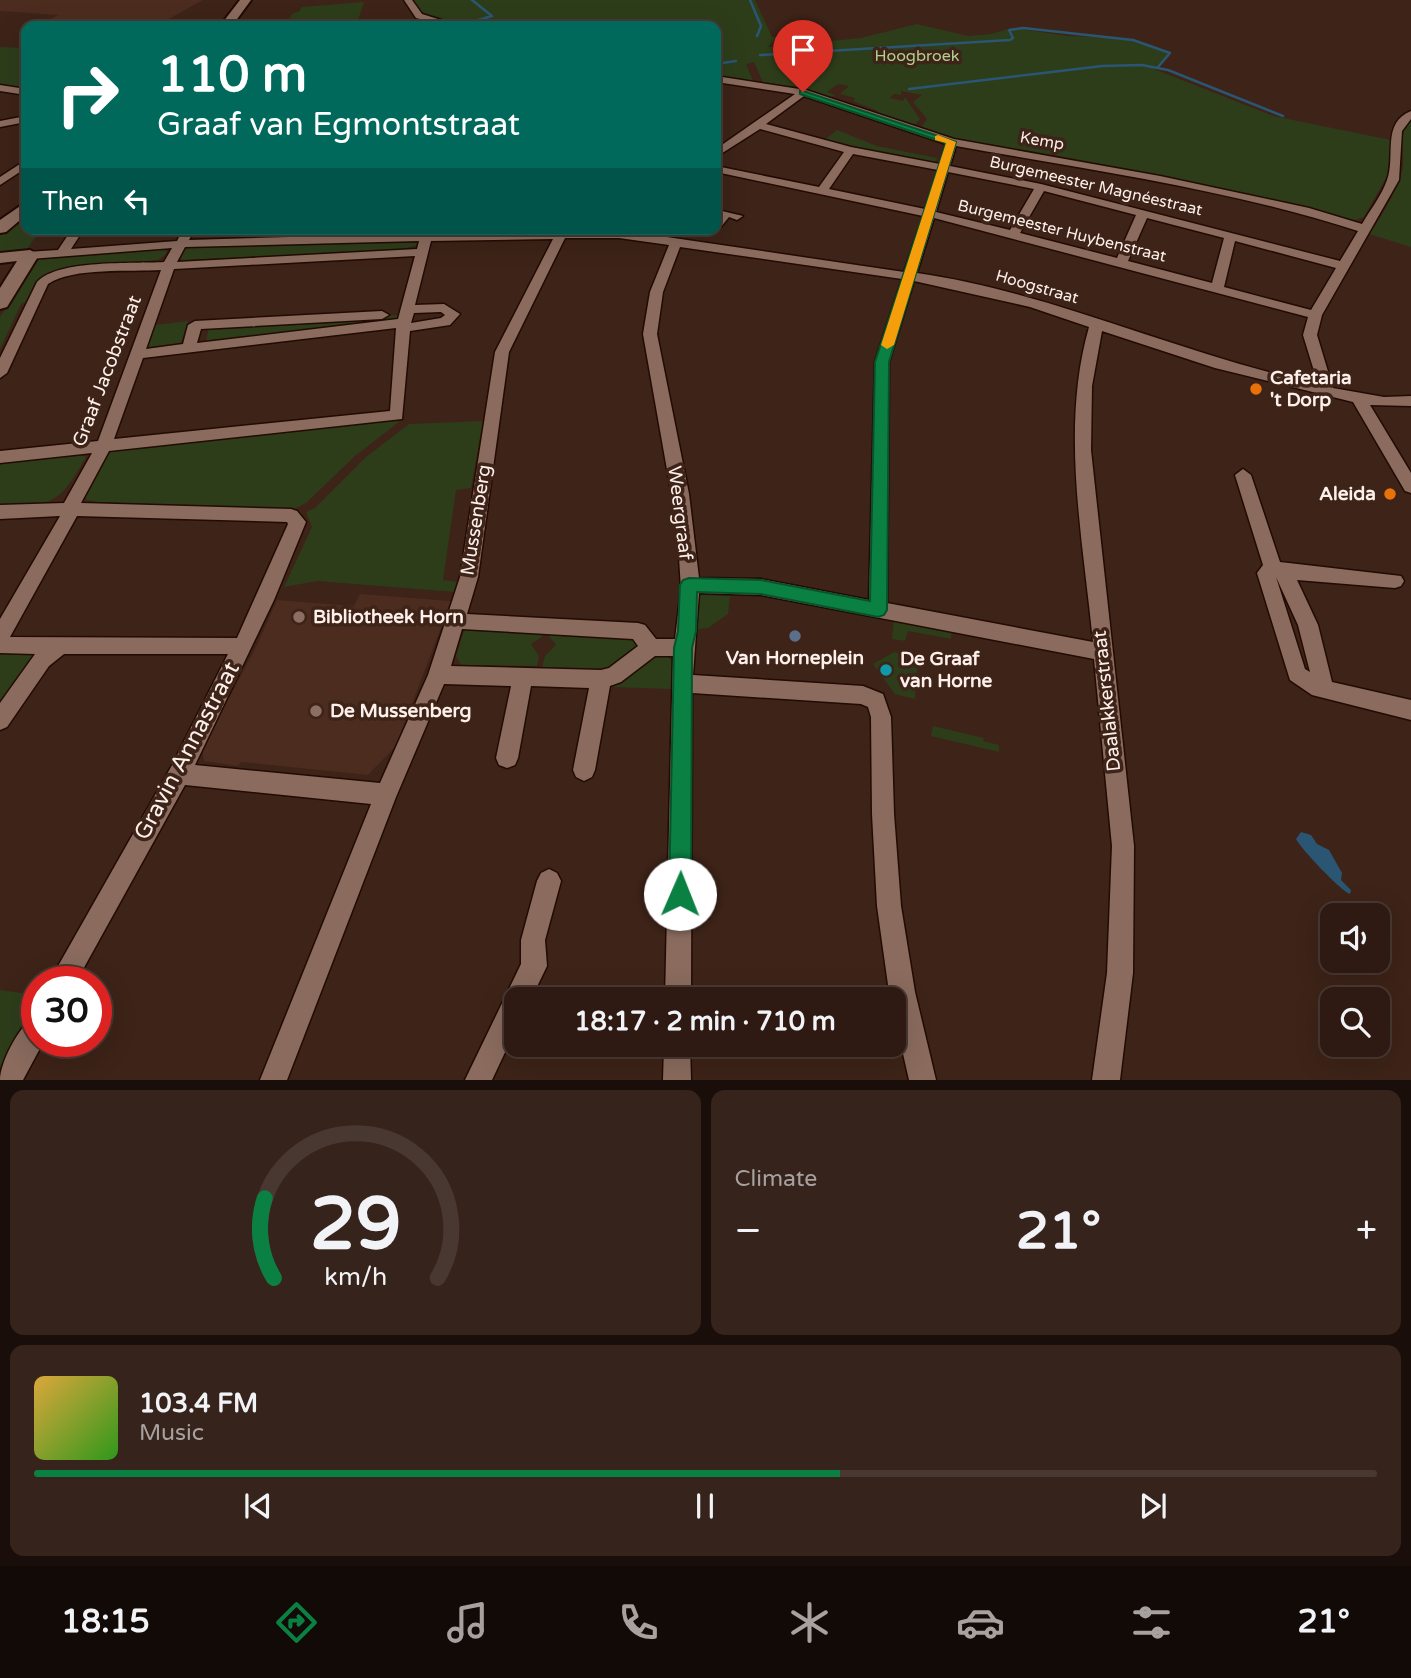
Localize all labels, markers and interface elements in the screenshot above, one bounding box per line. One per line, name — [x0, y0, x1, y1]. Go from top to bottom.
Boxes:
pin — [773, 20, 833, 92]
icon: arrive — [784, 31, 822, 69]
text: 110 m — [157, 46, 307, 105]
park label: Hoogbroek — [875, 46, 960, 66]
icon: right — [42, 49, 133, 140]
text: Graaf van Egmontstraat — [157, 106, 520, 144]
street label: Kemp — [1018, 127, 1066, 155]
street label: Burgemeester Magnéestraat — [988, 152, 1204, 220]
icon: left — [118, 182, 156, 220]
text: Then — [42, 186, 104, 217]
street label: Burgemeester Huybenstraat — [956, 195, 1168, 267]
street label: Hoogstraat — [993, 266, 1081, 308]
street label: Graaf Jacobstraat — [68, 292, 146, 450]
place label: Cafetaria 't Dorp — [1270, 367, 1352, 412]
marker: Cafetaria 't Dorp — [1248, 381, 1264, 397]
street label: Mussenberg — [456, 463, 496, 577]
street label: Weergraaf — [663, 465, 697, 562]
place label: Aleida — [1319, 483, 1376, 505]
marker: Aleida — [1382, 486, 1398, 502]
place label: Bibliotheek Horn — [313, 606, 464, 628]
marker: Bibliotheek Horn — [291, 609, 307, 625]
marker: Van Horneplein — [787, 628, 803, 644]
street label: Daalakkerstraat — [1089, 630, 1125, 772]
place label: Van Horneplein — [726, 647, 864, 670]
place label: De Graaf van Horne — [900, 648, 993, 692]
street label: Gravin Annastraat — [128, 657, 246, 845]
marker: De Graaf van Horne — [878, 662, 894, 678]
place label: De Mussenberg — [330, 700, 472, 723]
marker: De Mussenberg — [308, 703, 324, 719]
position arrow — [643, 857, 717, 931]
map controls — [1320, 903, 1390, 1057]
button: sound — [1320, 903, 1390, 973]
speed limit sign: 30 — [21, 966, 112, 1057]
button: search — [1320, 987, 1390, 1057]
text: 18:17 · 2 min · 710 m — [574, 1006, 836, 1037]
text: Climate — [735, 1165, 817, 1193]
text: 29 — [310, 1182, 401, 1270]
text: 21° — [1016, 1200, 1101, 1263]
text: − — [735, 1208, 762, 1254]
text: + — [1356, 1208, 1377, 1254]
text: km/h — [324, 1262, 387, 1292]
text: 103.4 FM — [139, 1388, 258, 1419]
text: Music — [139, 1419, 204, 1447]
icon: previous — [239, 1487, 277, 1525]
icon: pause — [686, 1487, 724, 1525]
icon: next — [1134, 1487, 1172, 1525]
icon: directions — [272, 1598, 321, 1647]
icon: music — [443, 1598, 492, 1647]
icon: phone — [614, 1598, 663, 1647]
icon: climate — [785, 1598, 834, 1647]
icon: car — [956, 1598, 1005, 1647]
icon: filters — [1127, 1598, 1176, 1647]
text: 18:15 — [61, 1603, 150, 1641]
text: 21° — [1298, 1603, 1350, 1641]

